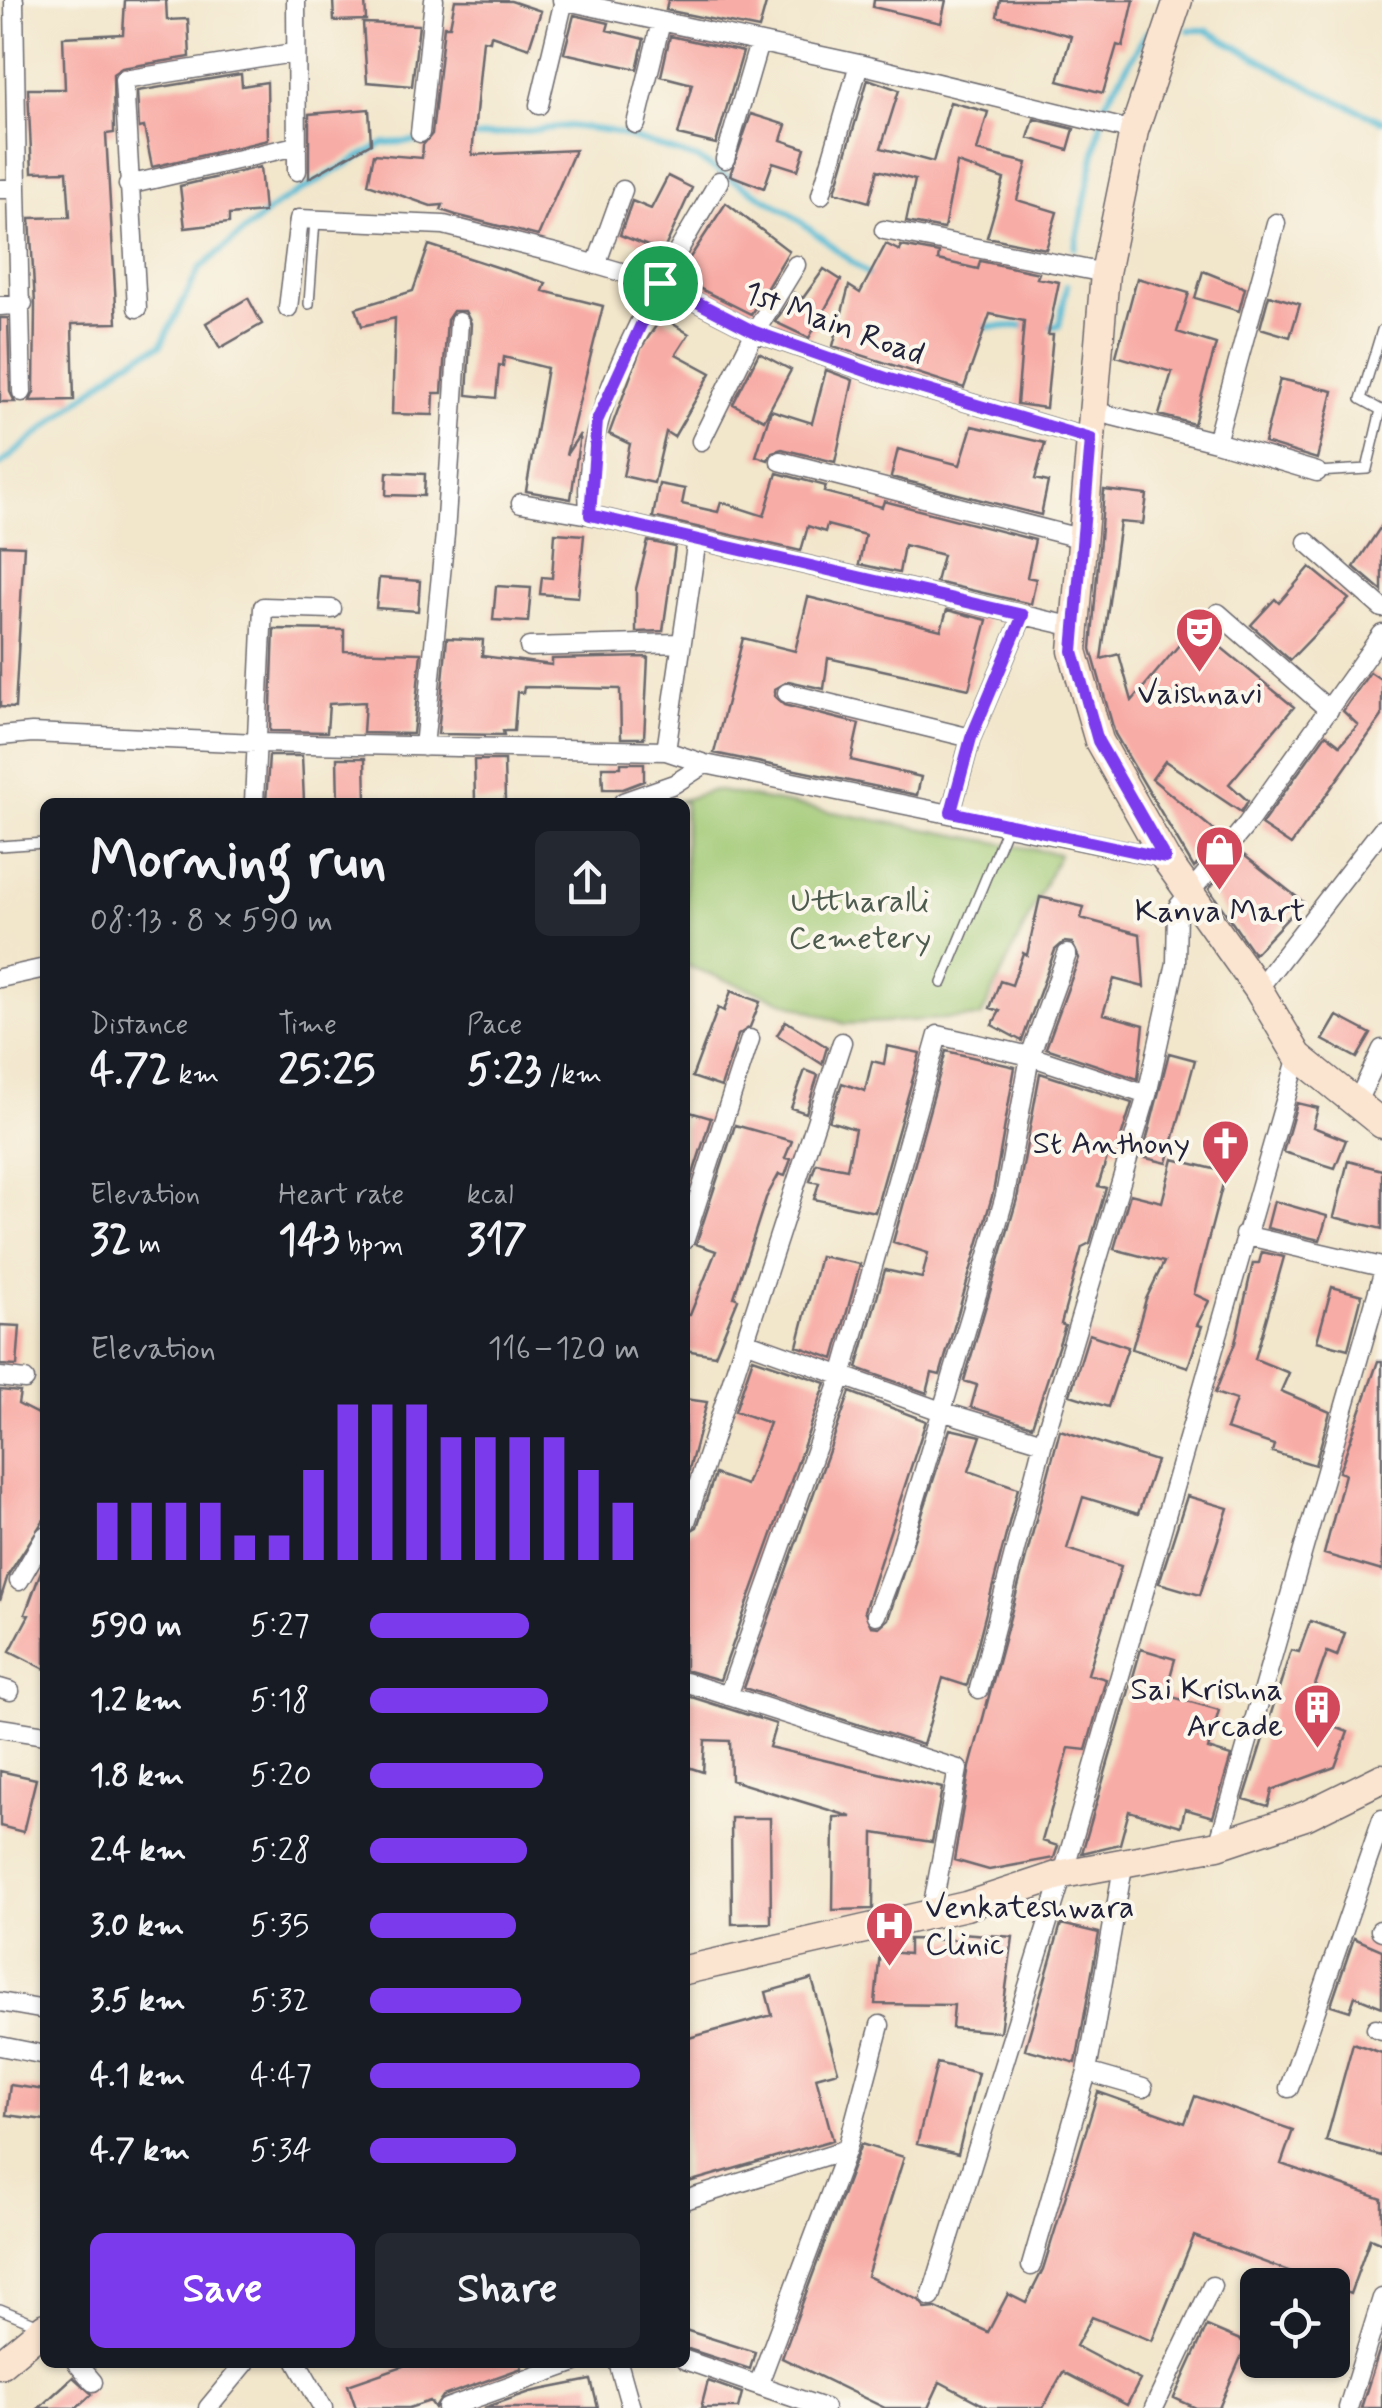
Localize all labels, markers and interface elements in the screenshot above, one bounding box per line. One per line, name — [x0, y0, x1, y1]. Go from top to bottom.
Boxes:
pin — [618, 241, 703, 326]
icon: arrive — [633, 256, 688, 311]
street label: 1st Main Road — [738, 272, 930, 376]
theatre icon: Vaishnavi — [1174, 606, 1226, 674]
place label: Vaishnavi — [1137, 673, 1263, 715]
shop icon: Kanva Mart — [1194, 824, 1246, 892]
text: Morning run — [90, 826, 387, 898]
button: share — [535, 831, 640, 936]
park label: Uttharalli Cemetery — [789, 881, 931, 960]
place label: Kanva Mart — [1135, 891, 1305, 933]
text: 08:13 · 8 × 590 m — [90, 900, 333, 942]
text: Distance — [90, 1007, 188, 1044]
text: Time — [278, 1007, 337, 1044]
text: Pace — [467, 1007, 522, 1044]
text: 4.72 — [90, 1044, 171, 1099]
text: 25:25 — [278, 1044, 375, 1099]
text: 5:23 — [467, 1044, 541, 1099]
text: km — [171, 1057, 219, 1094]
text: /km — [541, 1057, 602, 1094]
church icon: St Anthony — [1199, 1118, 1251, 1186]
place label: St Anthony — [1033, 1123, 1190, 1165]
text: Elevation — [90, 1177, 200, 1214]
text: Heart rate — [278, 1177, 404, 1214]
text: kcal — [467, 1177, 514, 1214]
text: 32 — [90, 1214, 131, 1269]
text: 143 — [278, 1214, 340, 1269]
text: 317 — [467, 1214, 527, 1269]
text: m — [131, 1227, 161, 1264]
text: bpm — [340, 1227, 404, 1264]
text: Elevation — [90, 1328, 216, 1370]
text: 116–120 m — [488, 1328, 640, 1370]
text: 590 m — [90, 1605, 182, 1647]
text: 5:27 — [250, 1605, 310, 1647]
place label: Sai Krishna Arcade — [1130, 1669, 1283, 1748]
text: 1.2 km — [90, 1680, 182, 1722]
text: 5:18 — [250, 1680, 310, 1722]
building icon: Sai Krishna Arcade — [1292, 1682, 1344, 1750]
text: 1.8 km — [90, 1755, 184, 1797]
text: 5:20 — [250, 1755, 312, 1797]
text: 2.4 km — [90, 1830, 186, 1872]
text: 5:28 — [250, 1830, 311, 1872]
place label: Venkateshwara Clinic — [925, 1887, 1134, 1966]
hospital icon: Venkateshwara Clinic — [864, 1900, 916, 1968]
text: 3.0 km — [90, 1905, 184, 1947]
text: 5:35 — [250, 1905, 309, 1947]
text: 3.5 km — [90, 1980, 186, 2022]
text: 5:32 — [250, 1980, 309, 2022]
text: 4.1 km — [90, 2055, 185, 2097]
text: 4:47 — [250, 2055, 312, 2097]
text: 4.7 km — [90, 2130, 190, 2172]
text: 5:34 — [250, 2130, 312, 2172]
button: Save — [90, 2233, 355, 2348]
button: Share — [375, 2233, 640, 2348]
map controls — [1240, 2268, 1350, 2378]
button: locate — [1240, 2268, 1350, 2378]

